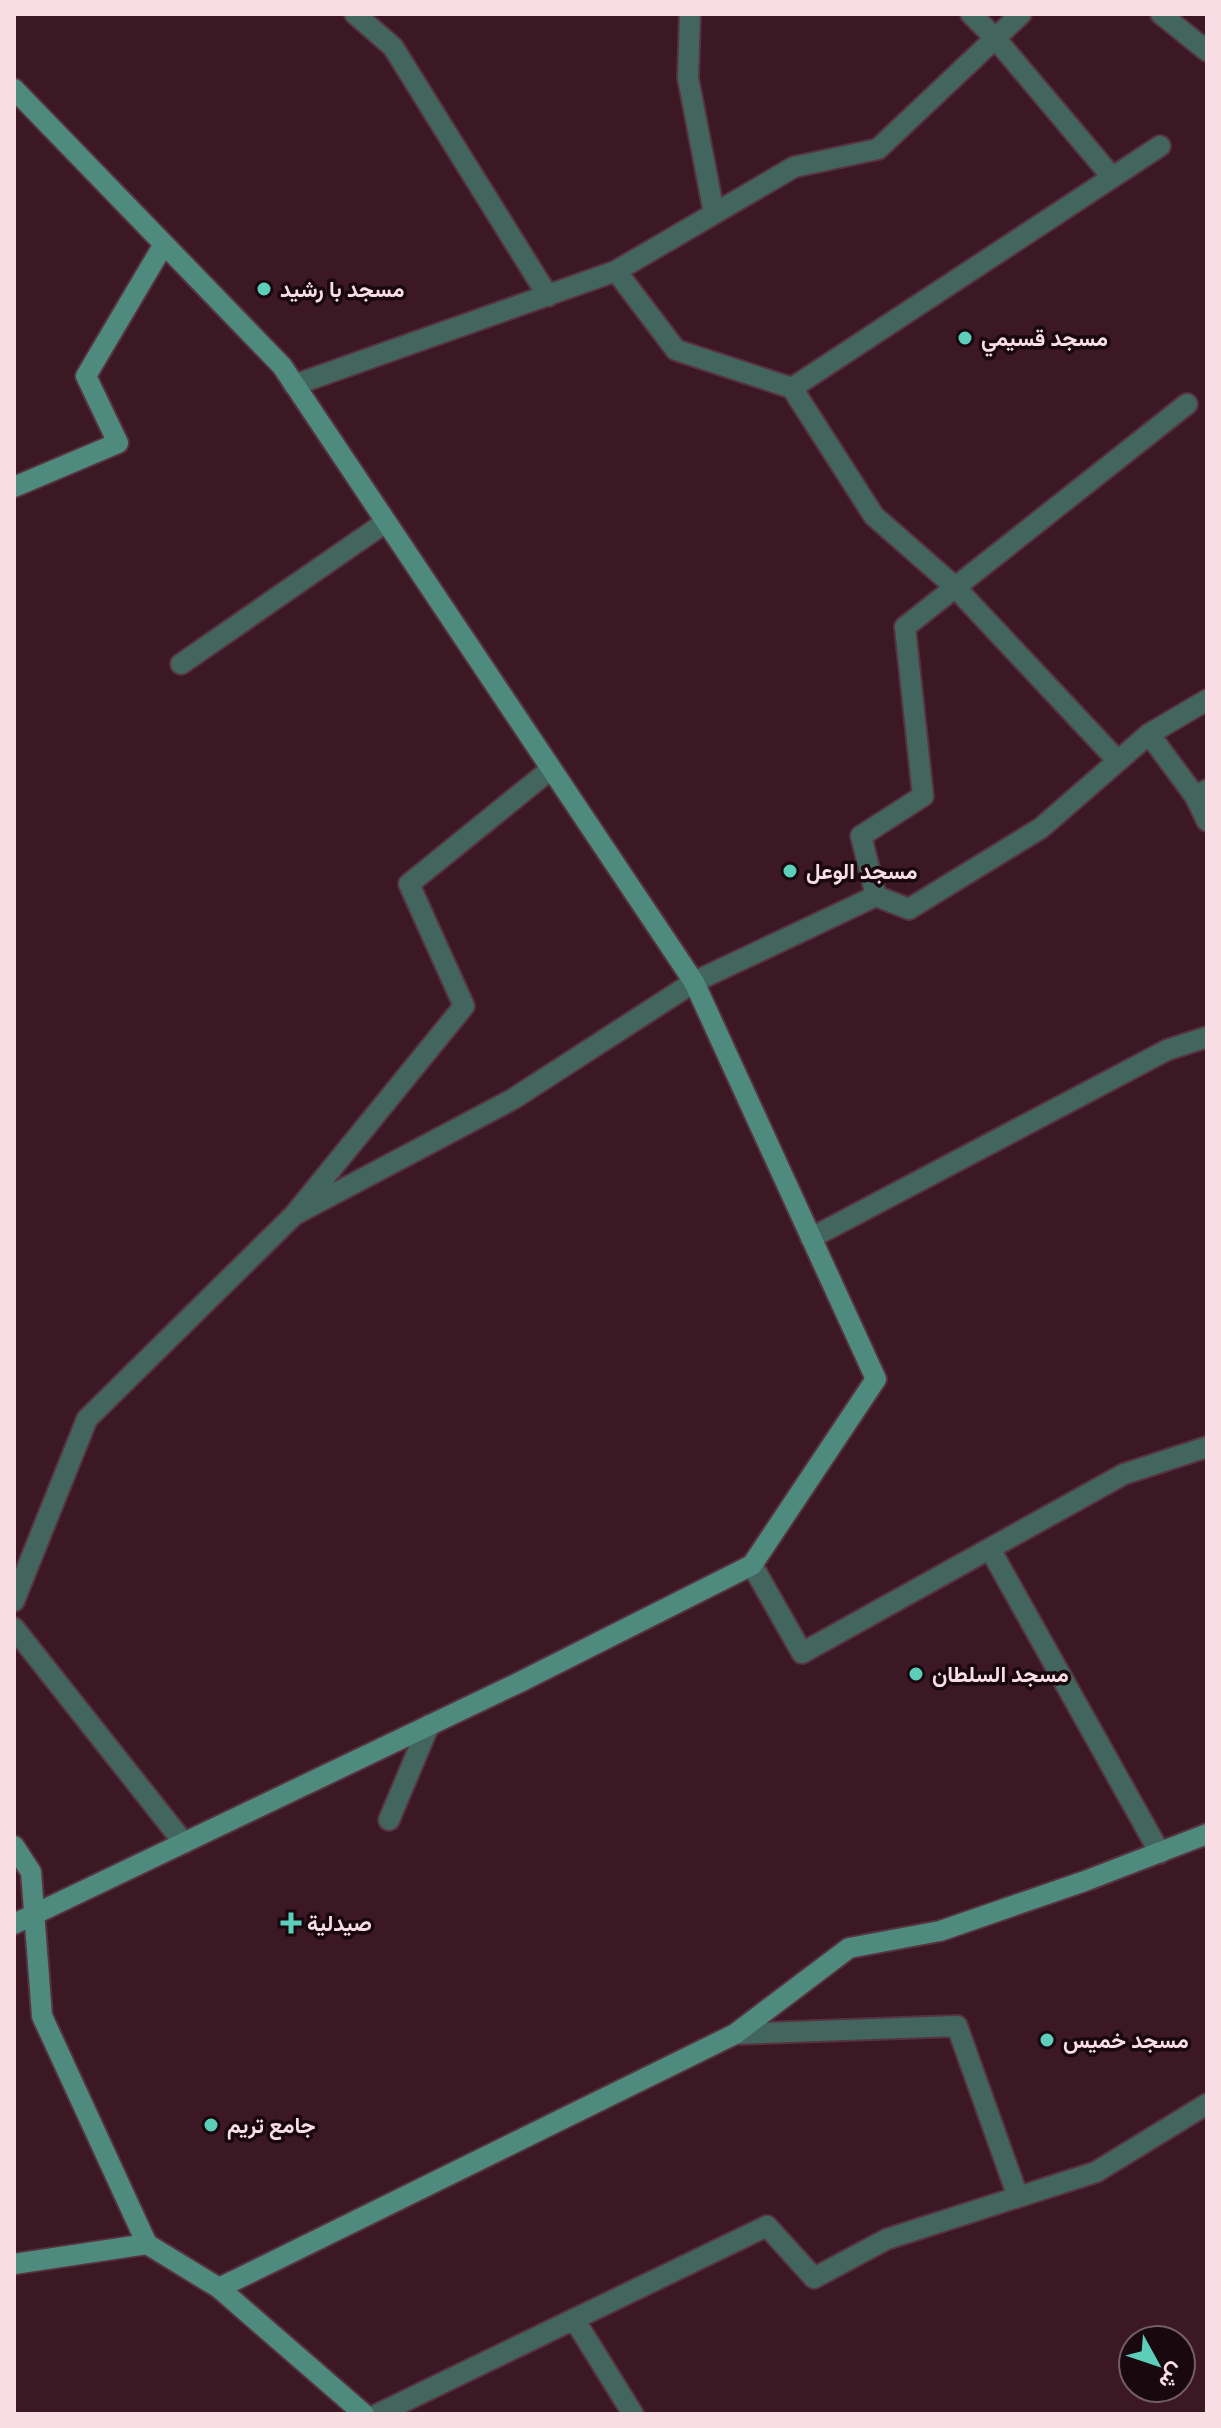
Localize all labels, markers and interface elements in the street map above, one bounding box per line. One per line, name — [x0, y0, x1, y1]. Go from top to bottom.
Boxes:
place label: مسجد با رشيد — [280, 276, 404, 303]
marker: مسجد با رشيد — [255, 280, 273, 298]
place label: مسجد قسيمي — [981, 325, 1108, 357]
marker: مسجد قسيمي — [956, 329, 974, 347]
place label: مسجد الوعل — [806, 858, 918, 885]
marker: مسجد الوعل — [781, 862, 799, 880]
place label: مسجد السلطان — [932, 1661, 1069, 1688]
marker: مسجد السلطان — [907, 1665, 925, 1683]
place label: صيدلية — [307, 1910, 372, 1936]
marker: صيدلية — [282, 1914, 300, 1932]
place label: مسجد خميس — [1063, 2027, 1189, 2054]
marker: مسجد خميس — [1038, 2031, 1056, 2049]
place label: جامع تريم — [227, 2112, 316, 2140]
marker: جامع تريم — [202, 2116, 220, 2134]
north arrow — [1117, 2324, 1197, 2404]
text: ش — [1153, 2358, 1191, 2395]

